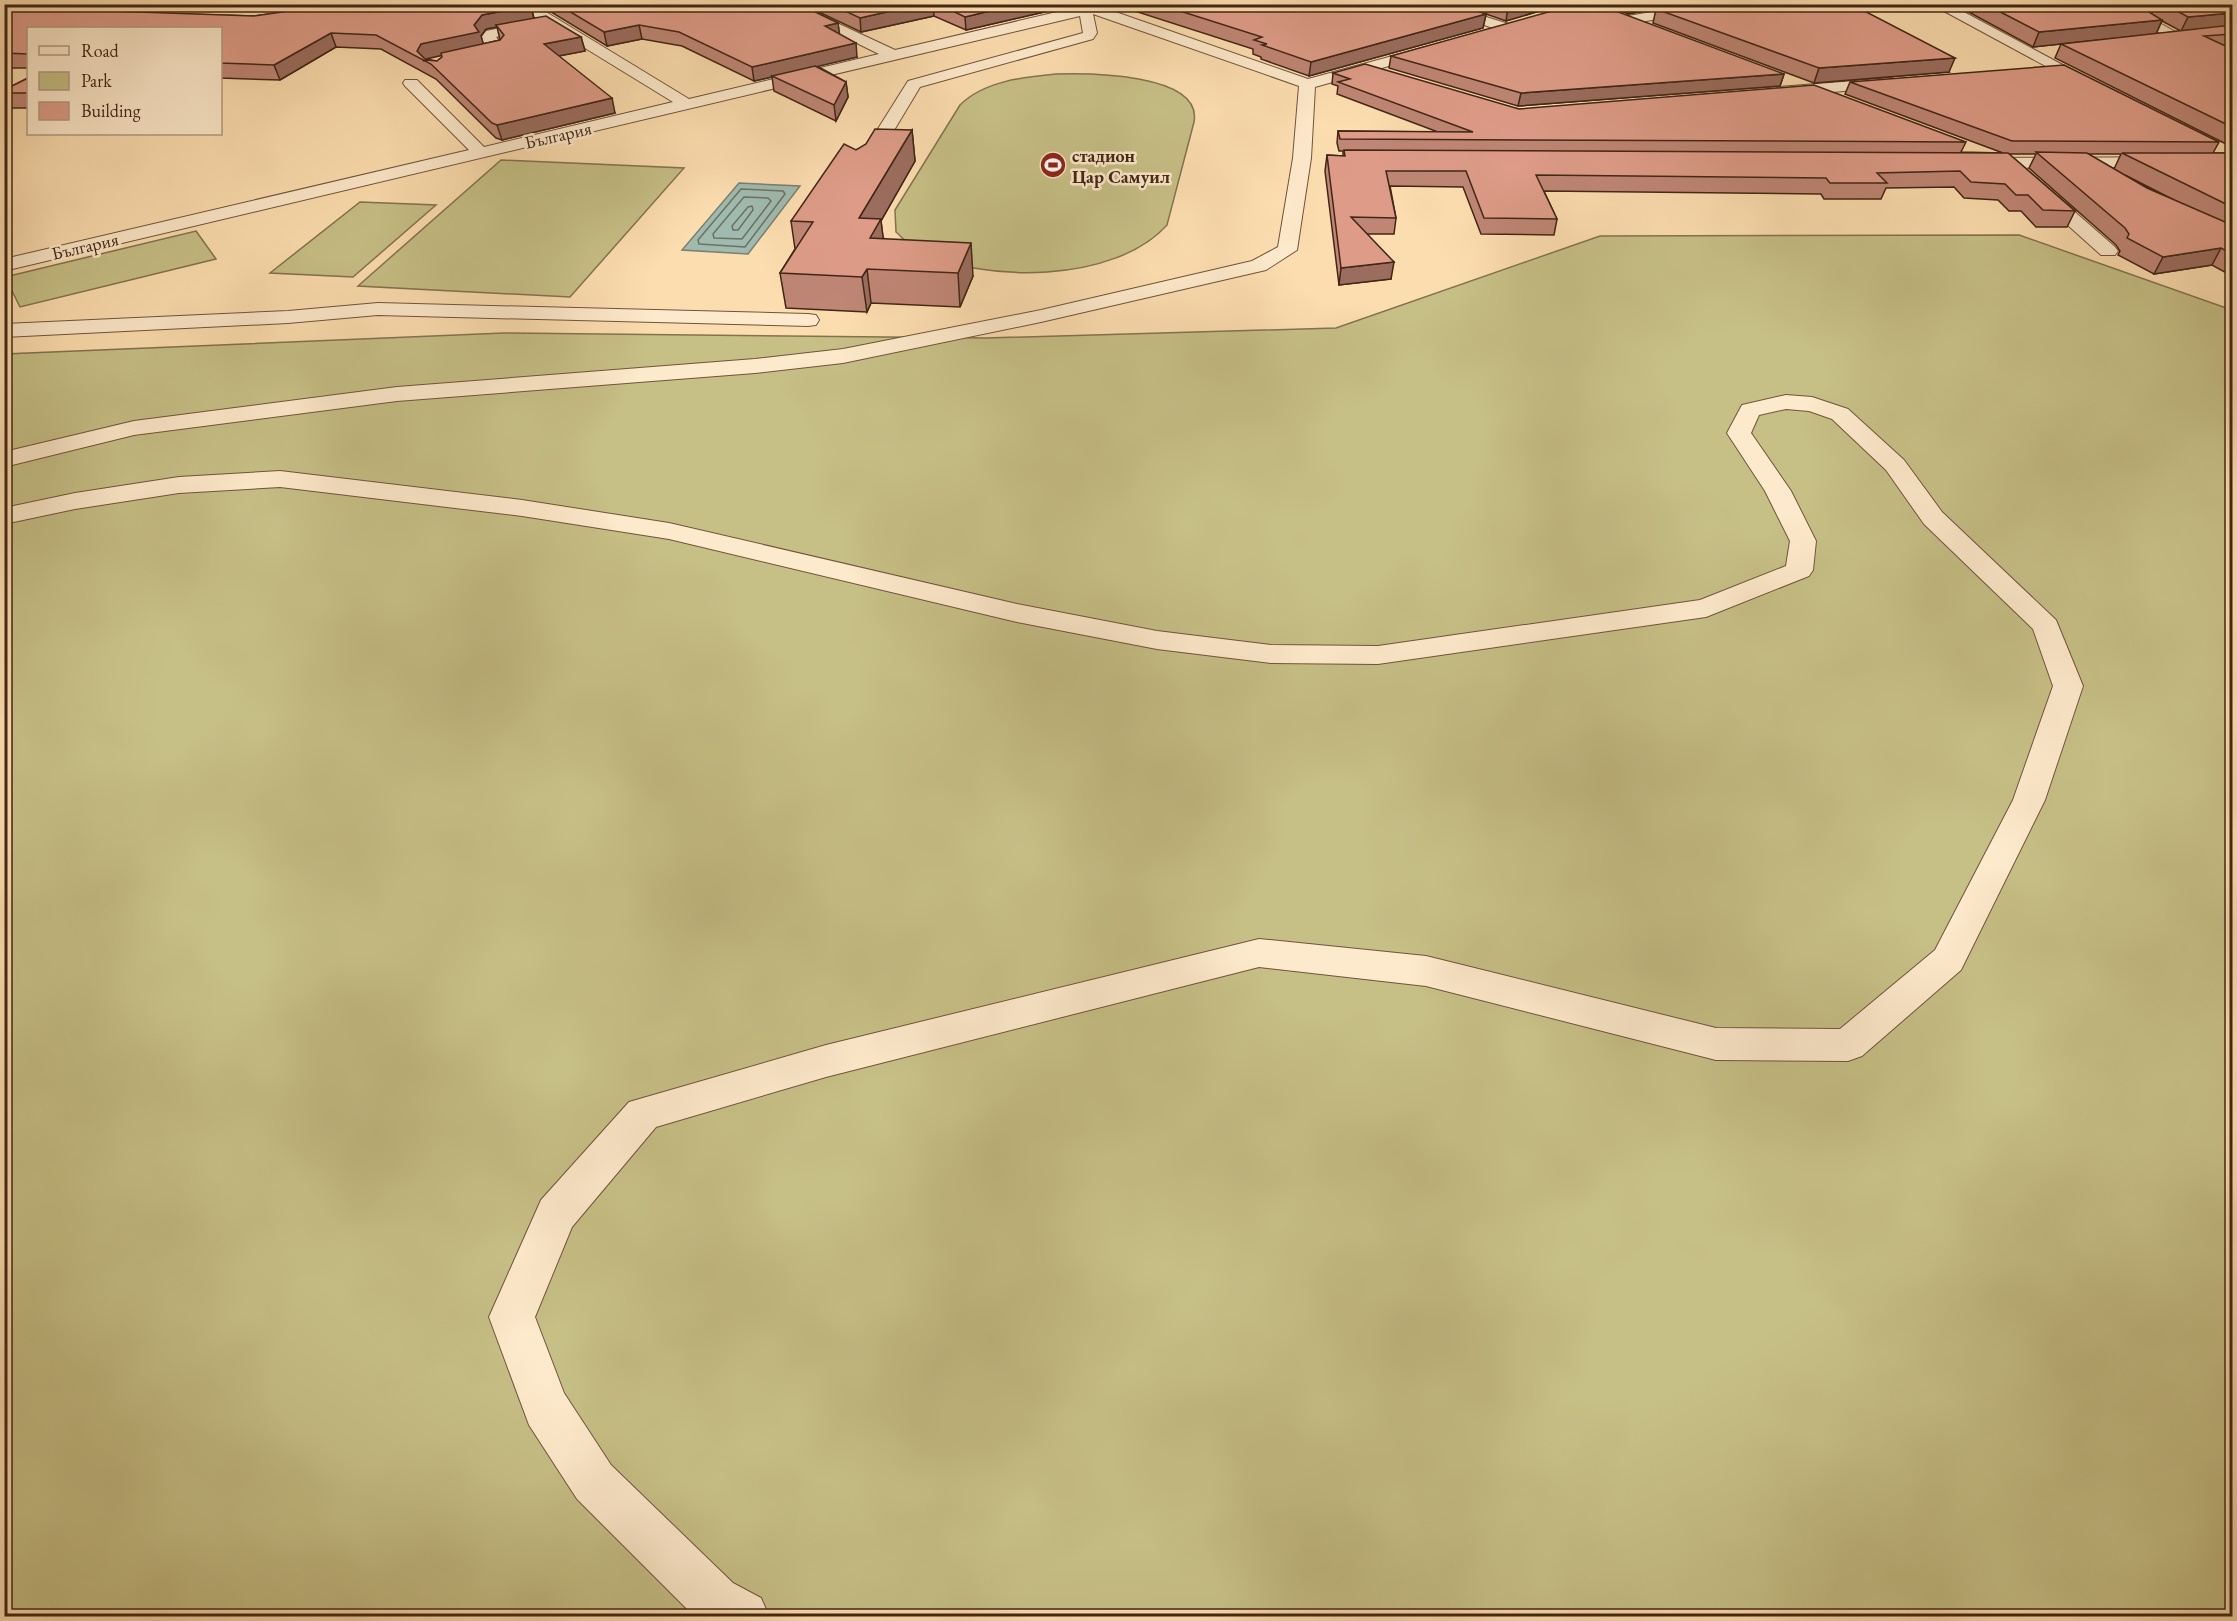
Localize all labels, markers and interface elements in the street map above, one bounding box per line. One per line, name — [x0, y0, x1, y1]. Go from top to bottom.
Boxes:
legend — [27, 27, 222, 135]
text: Road — [81, 39, 120, 62]
text: Park — [81, 69, 112, 92]
text: Building — [81, 99, 141, 122]
street label: България — [522, 116, 594, 154]
place label: стадион Цар Самуил — [1072, 144, 1170, 188]
sports icon: стадион Цар Самуил — [1038, 150, 1068, 180]
street label: България — [49, 227, 121, 265]

